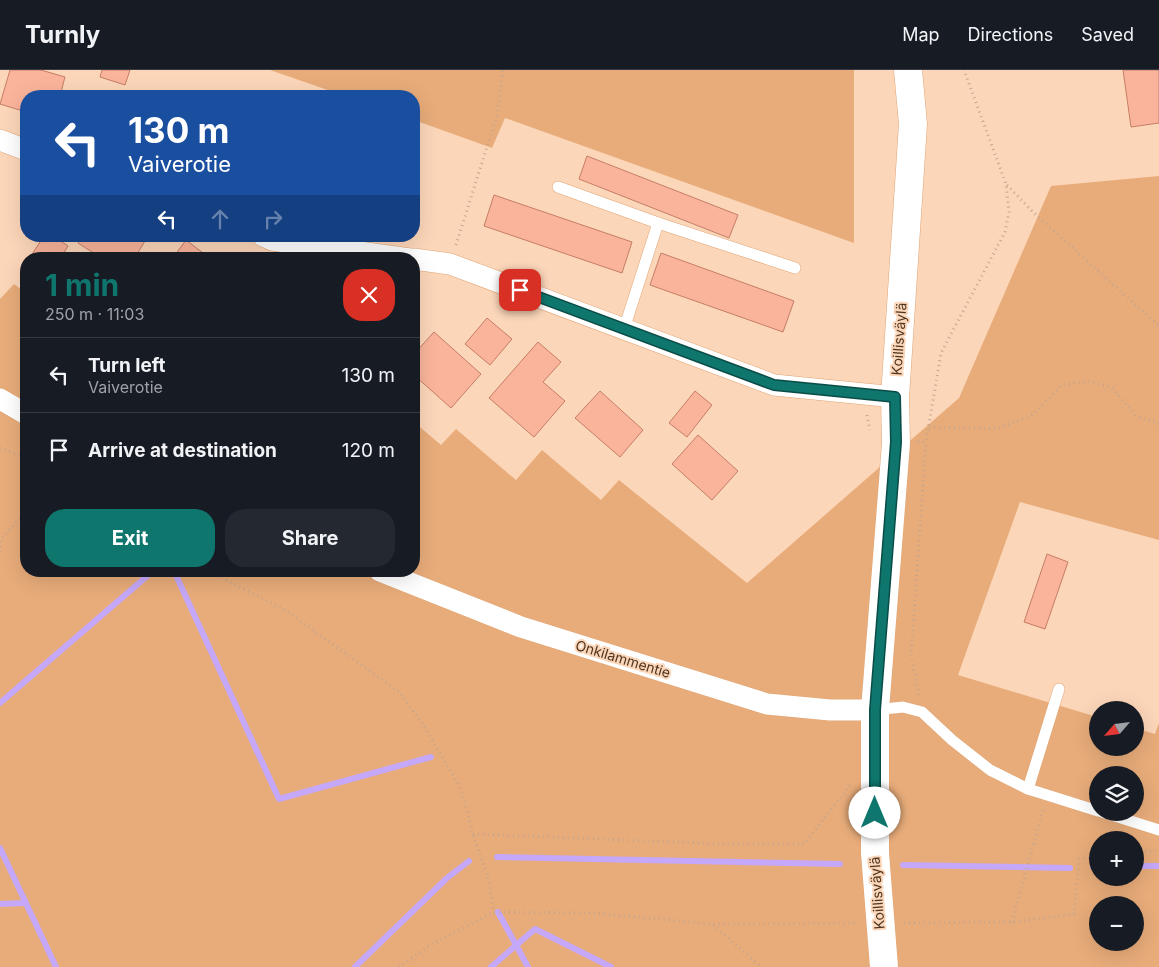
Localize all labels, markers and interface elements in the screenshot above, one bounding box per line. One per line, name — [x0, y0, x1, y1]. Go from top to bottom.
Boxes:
text: Turnly — [25, 20, 100, 49]
text: Map — [902, 24, 940, 45]
text: Directions — [968, 24, 1053, 45]
text: Saved — [1081, 24, 1134, 45]
text: 130 m — [128, 109, 230, 151]
icon: left — [45, 110, 110, 175]
text: Vaiverotie — [128, 151, 231, 177]
icon: left — [153, 205, 181, 233]
icon: ahead — [206, 205, 234, 233]
icon: right — [259, 205, 287, 233]
text: 1 min — [45, 267, 119, 303]
button: close — [343, 269, 395, 321]
pin — [499, 269, 541, 311]
icon: arrive — [506, 276, 534, 304]
street label: Koillisväylä — [887, 302, 910, 376]
text: 250 m · 11:03 — [45, 304, 144, 324]
text: Turn left — [88, 354, 166, 377]
icon: left — [45, 361, 73, 389]
text: 130 m — [342, 364, 395, 387]
text: Vaiverotie — [88, 377, 163, 397]
icon: arrive — [45, 436, 73, 464]
text: Arrive at destination — [88, 439, 277, 462]
text: 120 m — [342, 439, 395, 462]
button: Exit — [45, 509, 215, 567]
button: Share — [225, 509, 395, 567]
street label: Onkilammentie — [574, 636, 673, 681]
north arrow — [1089, 701, 1144, 756]
map controls — [1089, 701, 1144, 951]
button: layers — [1089, 766, 1144, 821]
position arrow — [848, 786, 900, 838]
button: + — [1089, 831, 1144, 886]
street label: Koillisväylä — [865, 856, 888, 930]
button: − — [1089, 896, 1144, 951]

